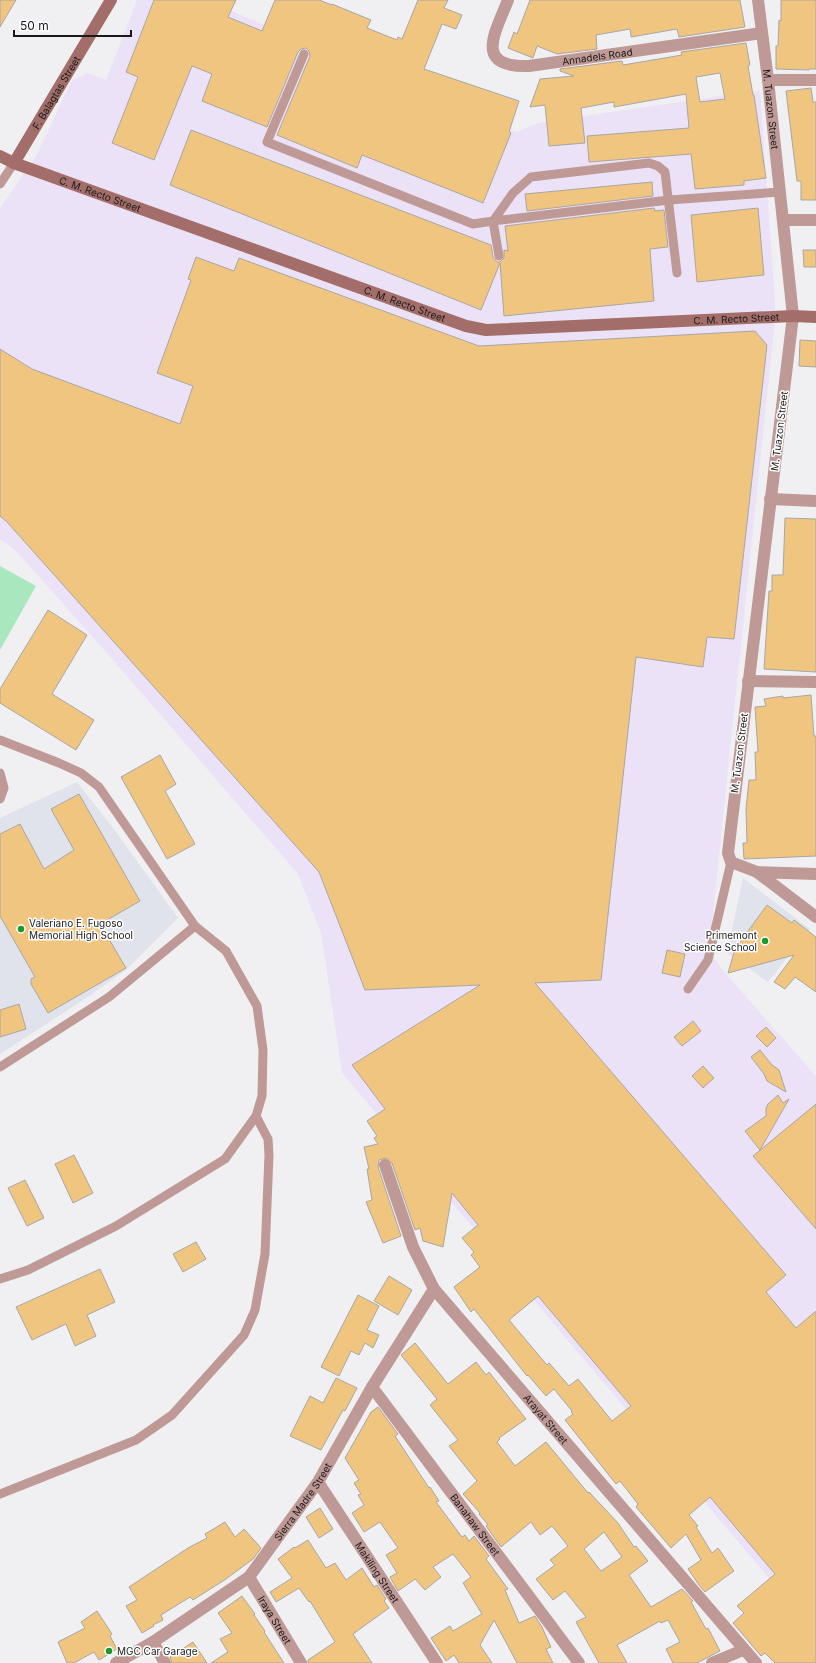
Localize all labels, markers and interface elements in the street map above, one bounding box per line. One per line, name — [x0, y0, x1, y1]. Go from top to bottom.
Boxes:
scale bar — [14, 12, 131, 38]
text: 50 m — [20, 18, 49, 33]
street label: Annadels Road — [561, 45, 633, 67]
street label: F. Balagtas Street — [30, 53, 83, 131]
street label: M. Tuazon Street — [761, 69, 781, 151]
street label: C. M. Recto Street — [57, 174, 143, 214]
street label: C. M. Recto Street — [362, 284, 448, 324]
street label: C. M. Recto Street — [693, 311, 780, 327]
street label: M. Tuazon Street — [768, 390, 790, 472]
street label: M. Tuazon Street — [728, 712, 750, 794]
place label: Valeriano E. Fugoso Memorial High School — [29, 917, 133, 941]
marker: Valeriano E. Fugoso Memorial High School — [16, 924, 26, 934]
place label: Primemont Science School — [684, 929, 758, 953]
marker: Primemont Science School — [760, 936, 770, 946]
street label: Arayat Street — [521, 1392, 571, 1447]
street label: Sierra Madre Street — [271, 1460, 334, 1543]
street label: Banahaw Street — [448, 1491, 503, 1559]
street label: Makiling Street — [353, 1539, 402, 1606]
street label: Iraya Street — [256, 1593, 294, 1647]
place label: MGC Car Garage — [117, 1645, 198, 1657]
marker: MGC Car Garage — [104, 1646, 114, 1656]

